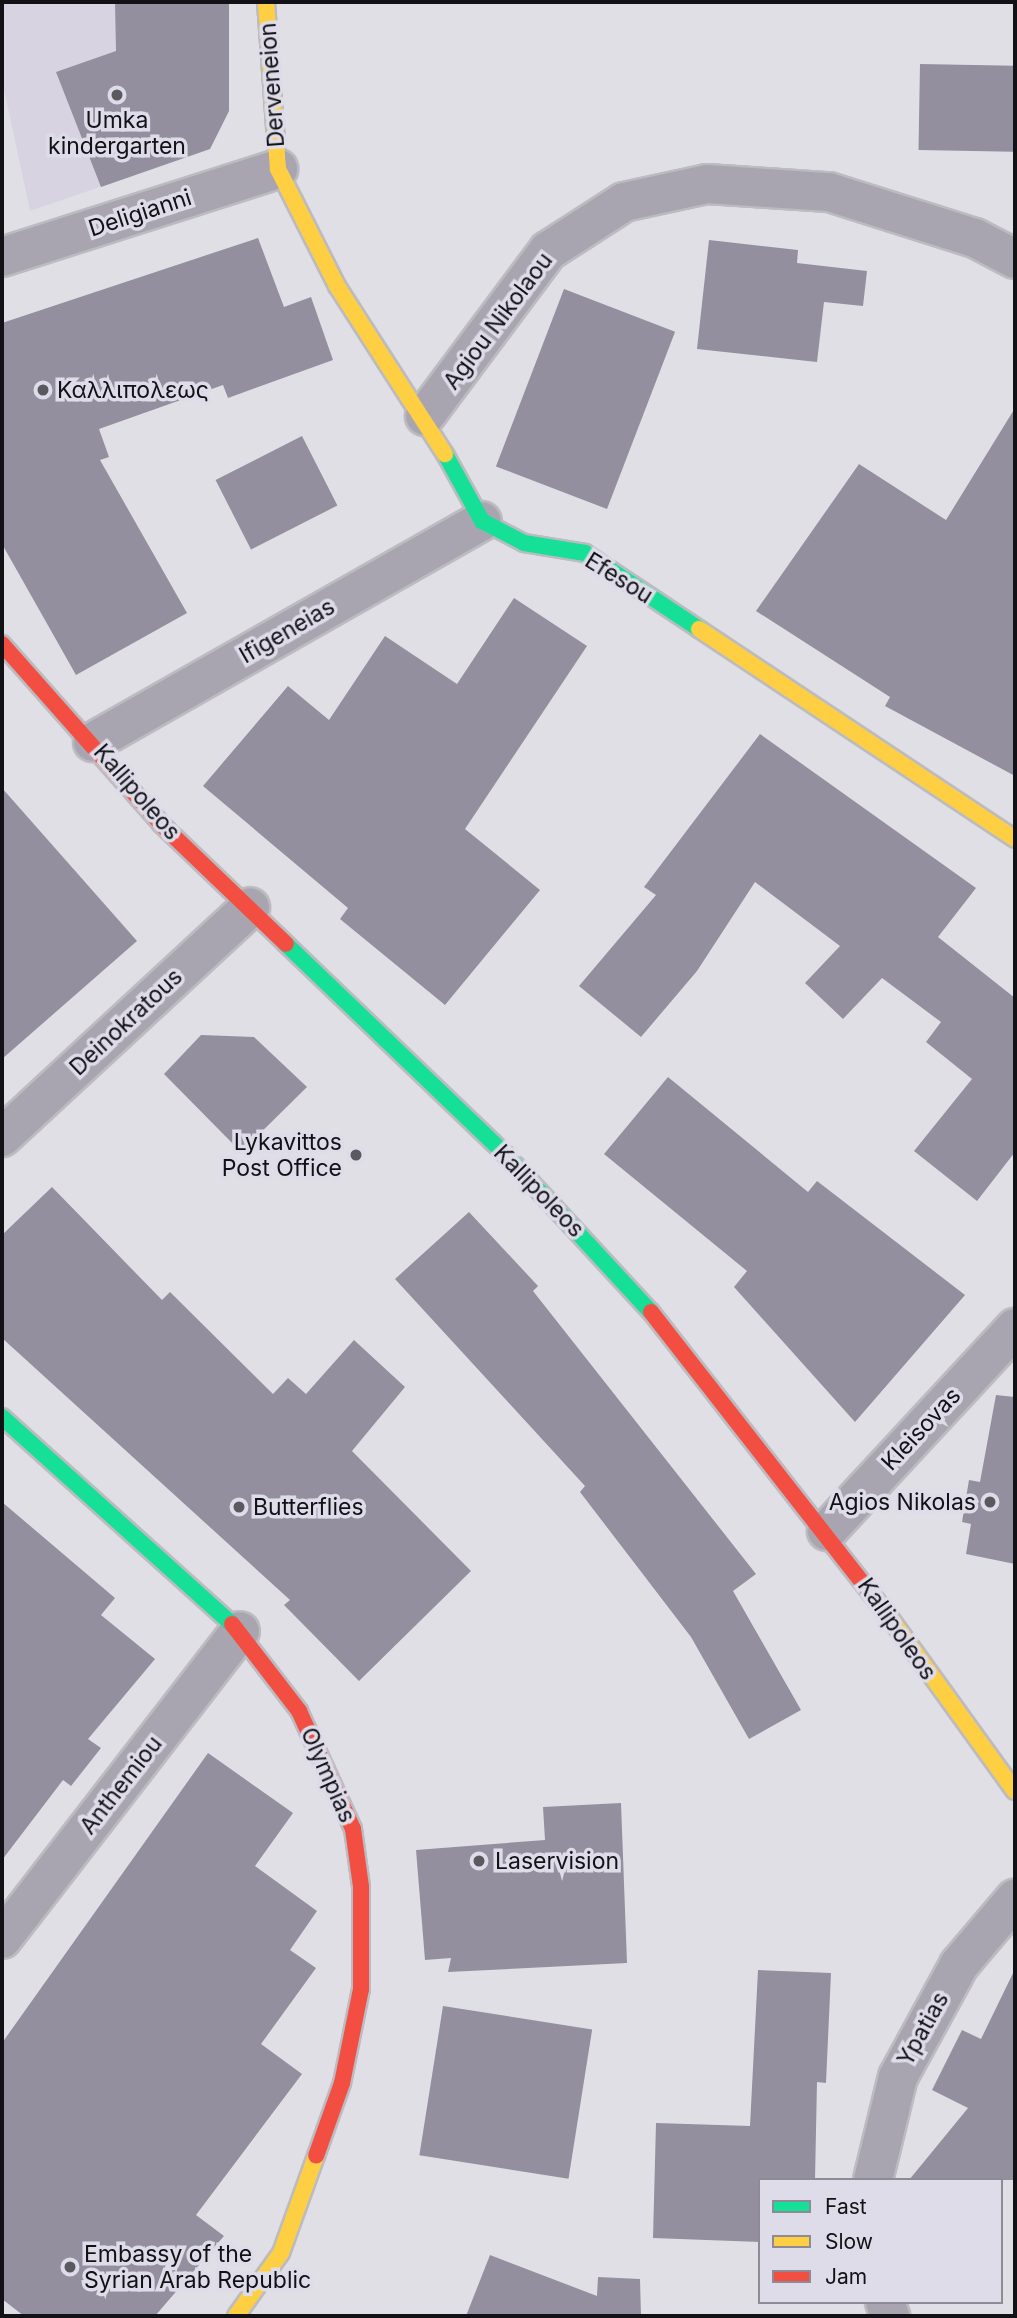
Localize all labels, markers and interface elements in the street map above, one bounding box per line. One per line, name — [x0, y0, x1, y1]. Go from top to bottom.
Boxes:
street label: Derveneion — [254, 22, 290, 148]
marker: Umka kindergarten — [109, 87, 125, 103]
place label: Umka kindergarten — [48, 106, 186, 160]
street label: Deligianni — [85, 183, 195, 243]
street label: Agiou Nikolaou — [438, 247, 558, 395]
place label: Καλλιπολεως — [57, 376, 209, 404]
marker: Καλλιπολεως — [35, 382, 51, 398]
street label: Efesou — [580, 547, 658, 609]
street label: Ifigeneias — [234, 593, 340, 669]
street label: Kallipoleos — [88, 738, 186, 846]
street label: Deinokratous — [64, 963, 188, 1081]
place label: Lykavittos Post Office — [222, 1128, 342, 1182]
street label: Kallipoleos — [488, 1139, 590, 1243]
marker: Lykavittos Post Office — [348, 1147, 364, 1163]
street label: Kleisovas — [876, 1382, 966, 1476]
place label: Agios Nikolas — [829, 1488, 976, 1516]
place label: Butterflies — [253, 1493, 364, 1521]
marker: Agios Nikolas — [982, 1494, 998, 1510]
marker: Butterflies — [231, 1499, 247, 1515]
street label: Kallipoleos — [852, 1573, 942, 1685]
street label: Olympias — [295, 1723, 361, 1827]
street label: Anthemiou — [74, 1730, 168, 1840]
place label: Laservision — [495, 1847, 619, 1875]
marker: Laservision — [469, 1851, 489, 1871]
street label: Ypatias — [892, 1987, 954, 2071]
legend — [758, 2178, 1003, 2304]
text: Fast — [825, 2194, 867, 2219]
text: Slow — [825, 2229, 873, 2254]
place label: Embassy of the Syrian Arab Republic — [84, 2240, 311, 2294]
marker: Embassy of the Syrian Arab Republic — [62, 2259, 78, 2275]
text: Jam — [825, 2264, 867, 2289]

